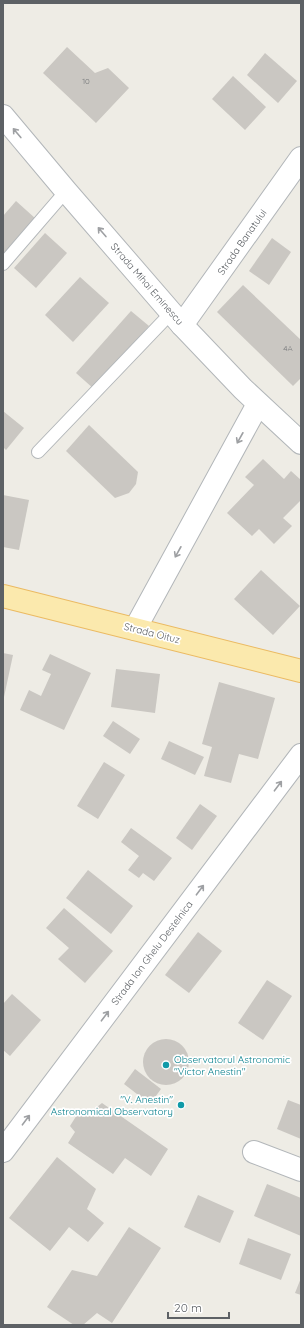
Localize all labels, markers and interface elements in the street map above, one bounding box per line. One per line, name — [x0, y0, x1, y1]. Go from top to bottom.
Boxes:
house number: 10 — [82, 76, 90, 86]
one-way arrow — [13, 128, 22, 139]
street label: Strada Banatului — [215, 207, 269, 277]
one-way arrow — [97, 227, 106, 238]
street label: Strada Mihai Eminescu — [108, 240, 186, 328]
house number: 4A — [283, 343, 293, 353]
one-way arrow — [236, 432, 243, 444]
one-way arrow — [173, 546, 181, 558]
street label: Strada Oituz — [123, 620, 182, 646]
one-way arrow — [274, 780, 282, 791]
one-way arrow — [196, 884, 204, 895]
street label: Strada Ion Ghelu Destelnica — [108, 898, 196, 1008]
one-way arrow — [101, 1010, 109, 1021]
place label: Observatorul Astronomic "Victor Anestin" — [174, 1053, 290, 1078]
marker: Observatorul Astronomic "Victor Anestin" — [161, 1060, 171, 1070]
place label: "V. Anestin" Astronomical Observatory — [51, 1093, 173, 1118]
marker: "V. Anestin" Astronomical Observatory — [176, 1100, 186, 1110]
one-way arrow — [22, 1114, 31, 1125]
scale bar — [168, 1294, 229, 1320]
text: 20 m — [174, 1300, 202, 1315]

